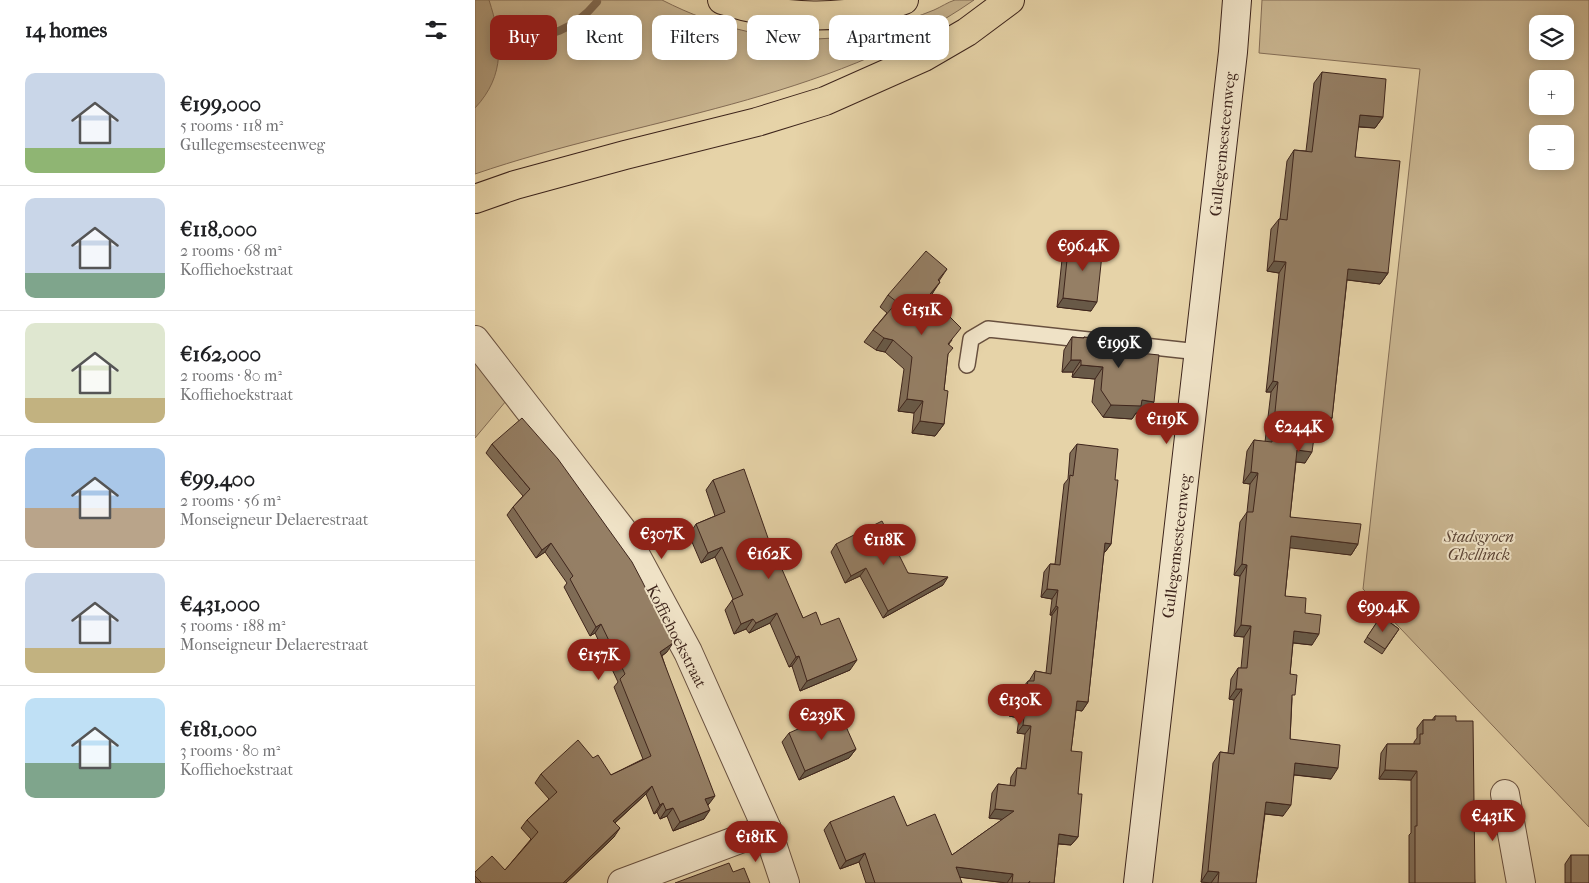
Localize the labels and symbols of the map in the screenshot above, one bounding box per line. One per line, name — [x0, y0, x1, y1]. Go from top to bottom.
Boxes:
street label: Gullegemsesteenweg — [1205, 70, 1240, 217]
pin: €96.4K — [1042, 230, 1124, 272]
pin: €151K — [887, 294, 957, 336]
pin: €199K — [1084, 326, 1154, 369]
pin: €119K — [1132, 402, 1202, 445]
pin: €244K — [1264, 410, 1334, 453]
street label: Gullegemsesteenweg — [1158, 472, 1195, 619]
pin: €307K — [627, 518, 697, 560]
pin: €118K — [849, 524, 919, 566]
park label: Stadsgroen Ghellinck — [1443, 527, 1514, 564]
pin: €162K — [734, 538, 804, 580]
street label: Koffiehoekstraat — [642, 581, 711, 691]
pin: €99.4K — [1342, 590, 1424, 633]
pin: €157K — [564, 638, 634, 681]
pin: €130K — [985, 684, 1055, 726]
pin: €239K — [787, 698, 857, 741]
pin: €431K — [1458, 800, 1528, 842]
pin: €181K — [721, 820, 791, 863]

